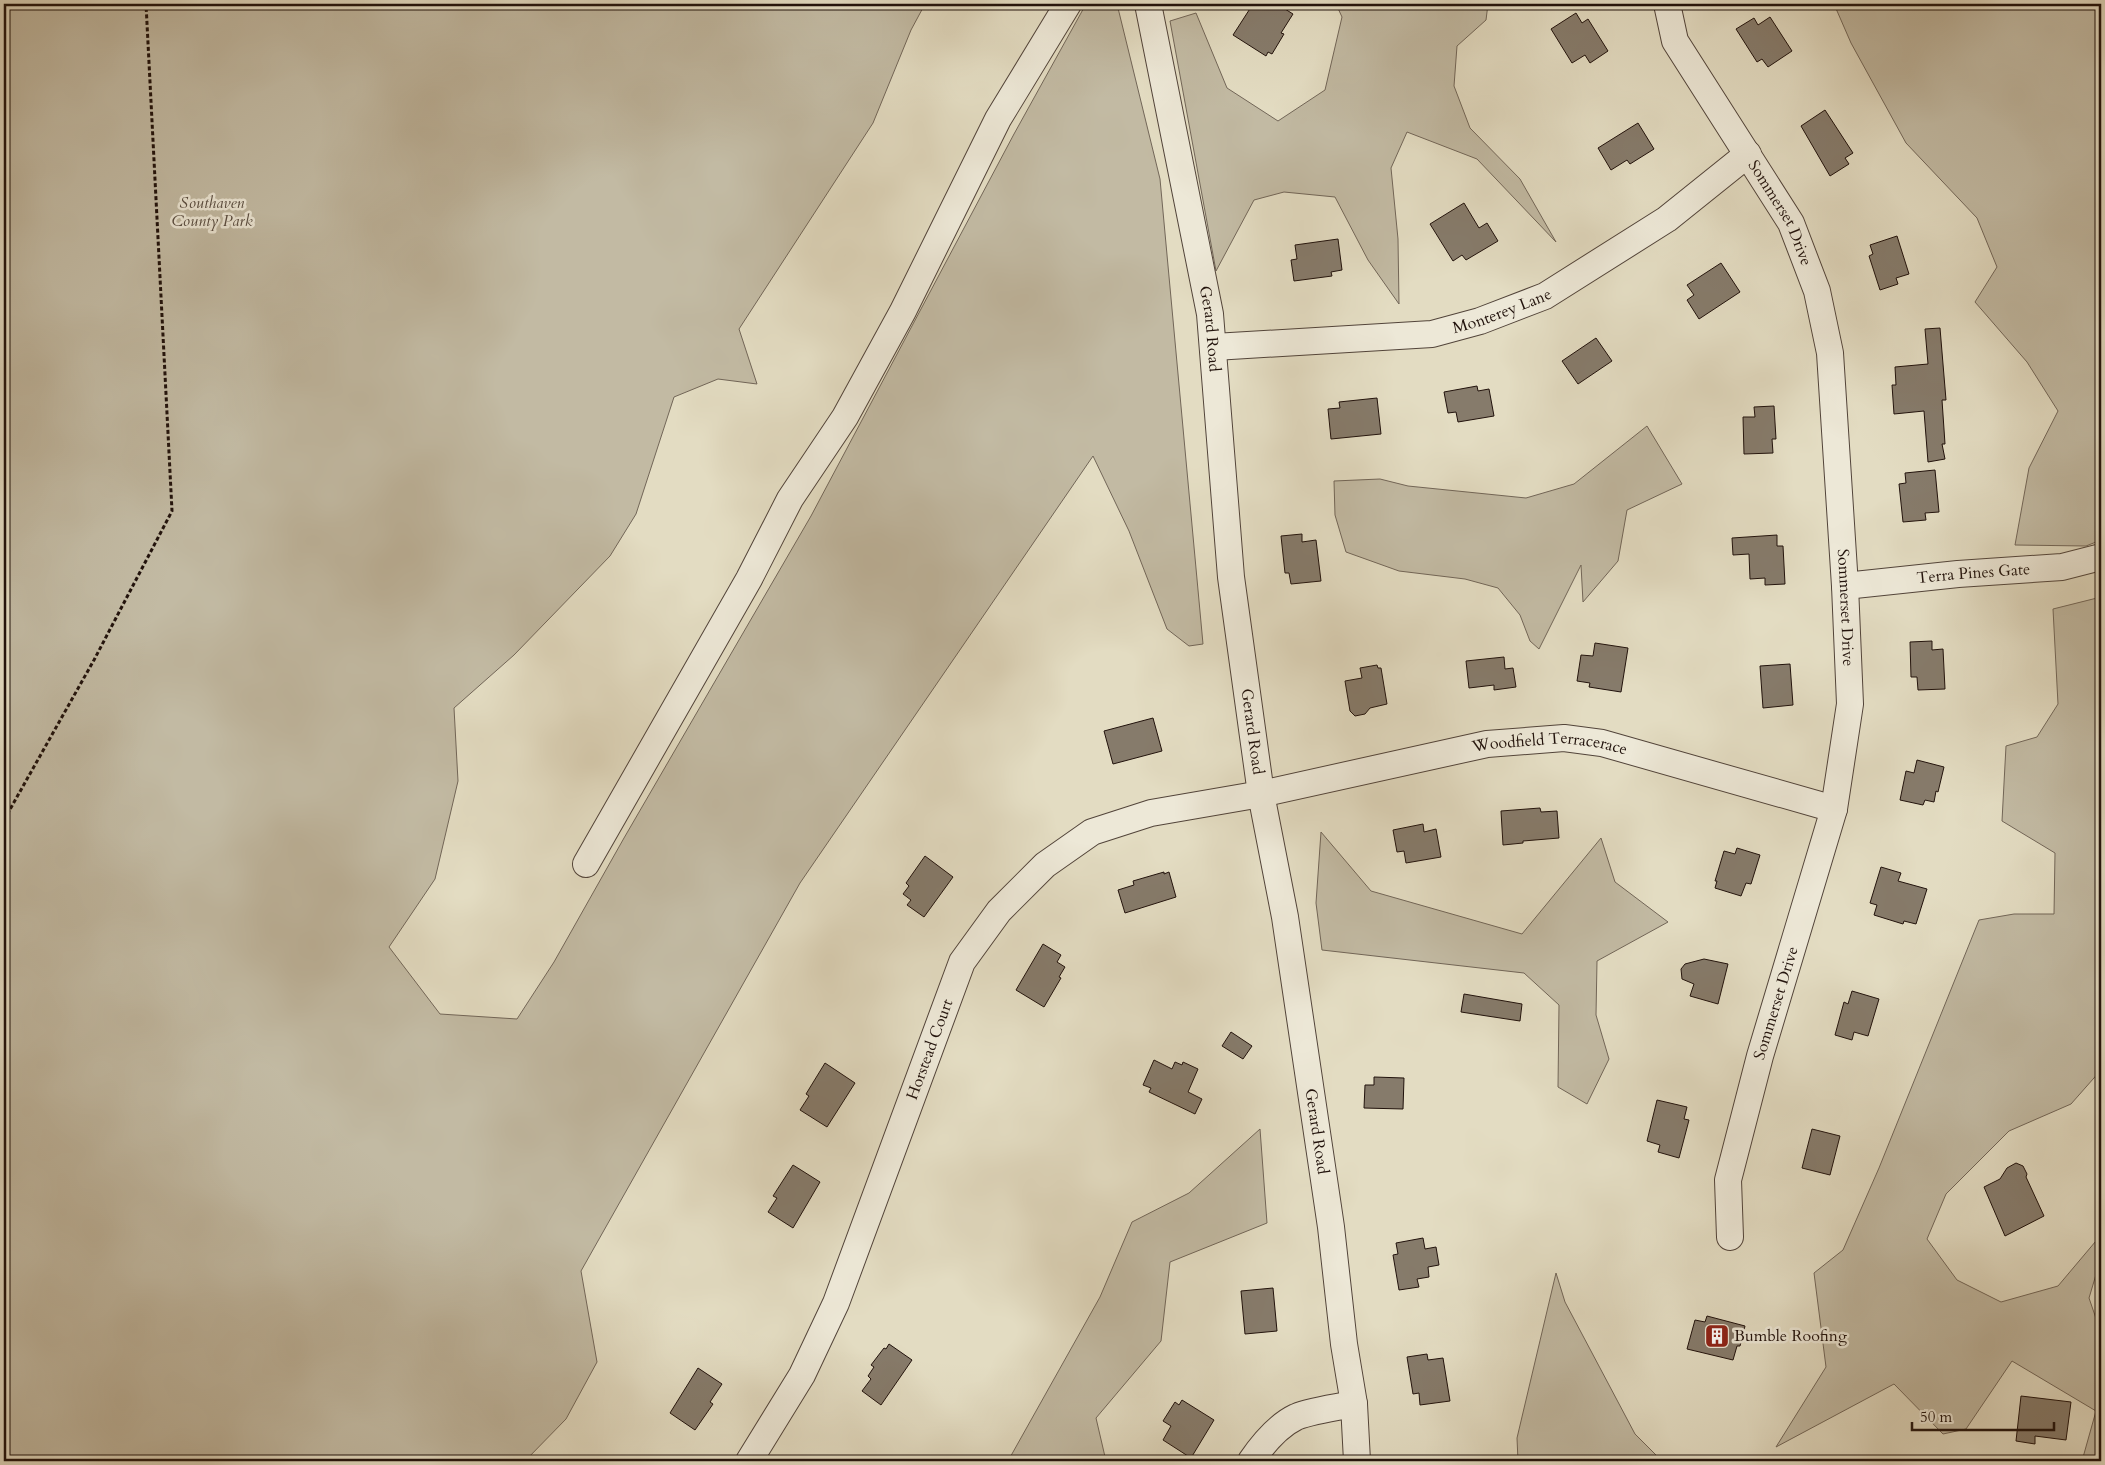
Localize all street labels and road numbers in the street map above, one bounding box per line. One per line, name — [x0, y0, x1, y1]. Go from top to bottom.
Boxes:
street label: Sommerset Drive — [1743, 156, 1817, 269]
street label: Monterey Lane — [1450, 283, 1556, 339]
street label: Gerard Road — [1194, 284, 1226, 373]
street label: Sommerset Drive — [1832, 548, 1859, 667]
street label: Terra Pines Gate — [1916, 558, 2031, 589]
street label: Gerard Road — [1236, 687, 1269, 776]
street label: Woodfield Terracerace — [1469, 727, 1630, 761]
street label: Sommerset Drive — [1748, 944, 1804, 1062]
street label: Horstead Court — [901, 996, 958, 1103]
street label: Gerard Road — [1300, 1087, 1334, 1176]

